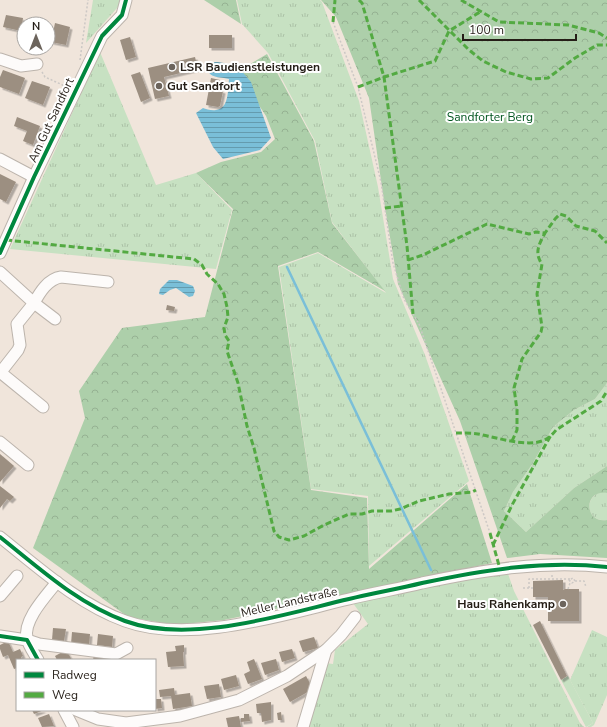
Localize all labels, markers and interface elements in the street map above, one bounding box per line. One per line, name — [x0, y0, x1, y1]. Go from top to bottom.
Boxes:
north arrow — [16, 16, 56, 56]
scale bar — [463, 16, 576, 42]
text: N — [32, 19, 40, 34]
text: 100 m — [469, 22, 504, 38]
place label: LSR Baudienstleistungen — [180, 59, 320, 75]
marker: LSR Baudienstleistungen — [167, 62, 177, 72]
street label: Am Gut Sandfort — [24, 74, 78, 165]
place label: Gut Sandfort — [167, 78, 240, 94]
marker: Gut Sandfort — [154, 81, 164, 91]
park label: Sandforter Berg — [447, 109, 533, 125]
street label: Meller Landstraße — [239, 583, 339, 621]
place label: Haus Rahenkamp — [457, 596, 555, 612]
marker: Haus Rahenkamp — [558, 599, 568, 609]
legend — [16, 659, 156, 711]
text: Radweg — [52, 667, 97, 683]
text: Weg — [52, 687, 78, 703]

